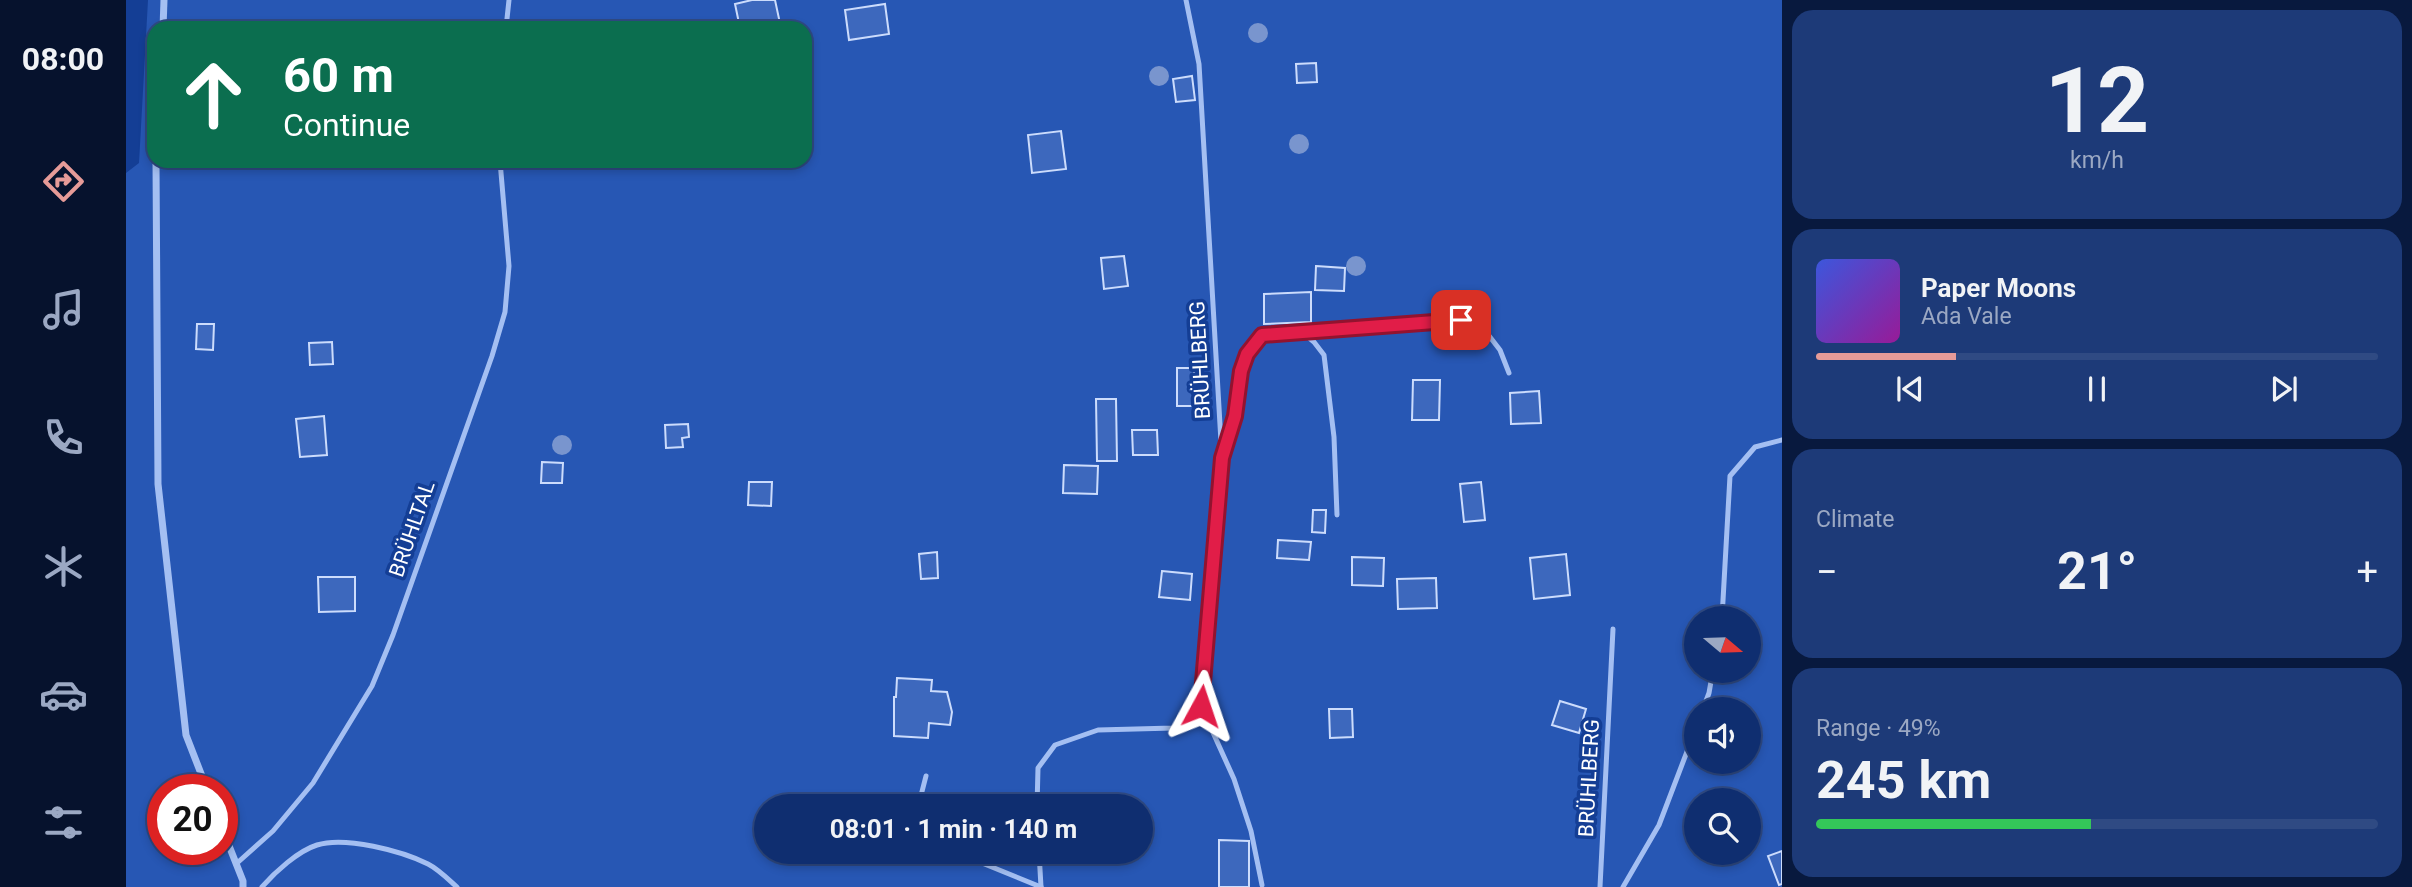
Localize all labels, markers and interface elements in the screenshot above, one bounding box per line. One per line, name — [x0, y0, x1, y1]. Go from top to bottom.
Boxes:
text: 08:00 — [22, 40, 104, 78]
text: 60 m — [283, 47, 394, 104]
text: 12 — [2045, 48, 2149, 154]
icon: ahead — [168, 49, 259, 140]
text: Continue — [283, 106, 410, 144]
text: km/h — [2070, 147, 2124, 174]
icon: directions — [39, 157, 88, 206]
text: Paper Moons — [1921, 273, 2076, 303]
icon: music — [39, 285, 88, 334]
pin — [1431, 290, 1491, 350]
street label: BRÜHLBERG — [1185, 300, 1215, 420]
icon: arrive — [1442, 301, 1480, 339]
text: Ada Vale — [1921, 303, 2012, 330]
icon: previous — [1891, 370, 1929, 408]
icon: pause — [2078, 370, 2116, 408]
icon: next — [2265, 370, 2303, 408]
icon: phone — [39, 413, 88, 462]
street label: BRÜHLTAL — [384, 478, 440, 580]
text: Climate — [1816, 506, 1895, 533]
text: 21° — [2057, 541, 2137, 602]
icon: climate — [39, 542, 88, 591]
text: − — [1816, 550, 1838, 594]
text: + — [2356, 550, 2378, 594]
north arrow — [1684, 606, 1760, 682]
map controls — [1684, 606, 1761, 865]
position arrow — [1164, 669, 1238, 743]
icon: car — [39, 670, 88, 719]
button: sound — [1684, 697, 1761, 774]
text: Range · 49% — [1816, 715, 1941, 742]
street label: BRÜHLBERG — [1574, 718, 1604, 838]
text: 245 km — [1816, 750, 1991, 811]
speed limit sign: 20 — [147, 774, 238, 865]
button: search — [1684, 788, 1761, 865]
icon: filters — [39, 798, 88, 847]
text: 08:01 · 1 min · 140 m — [830, 814, 1077, 844]

